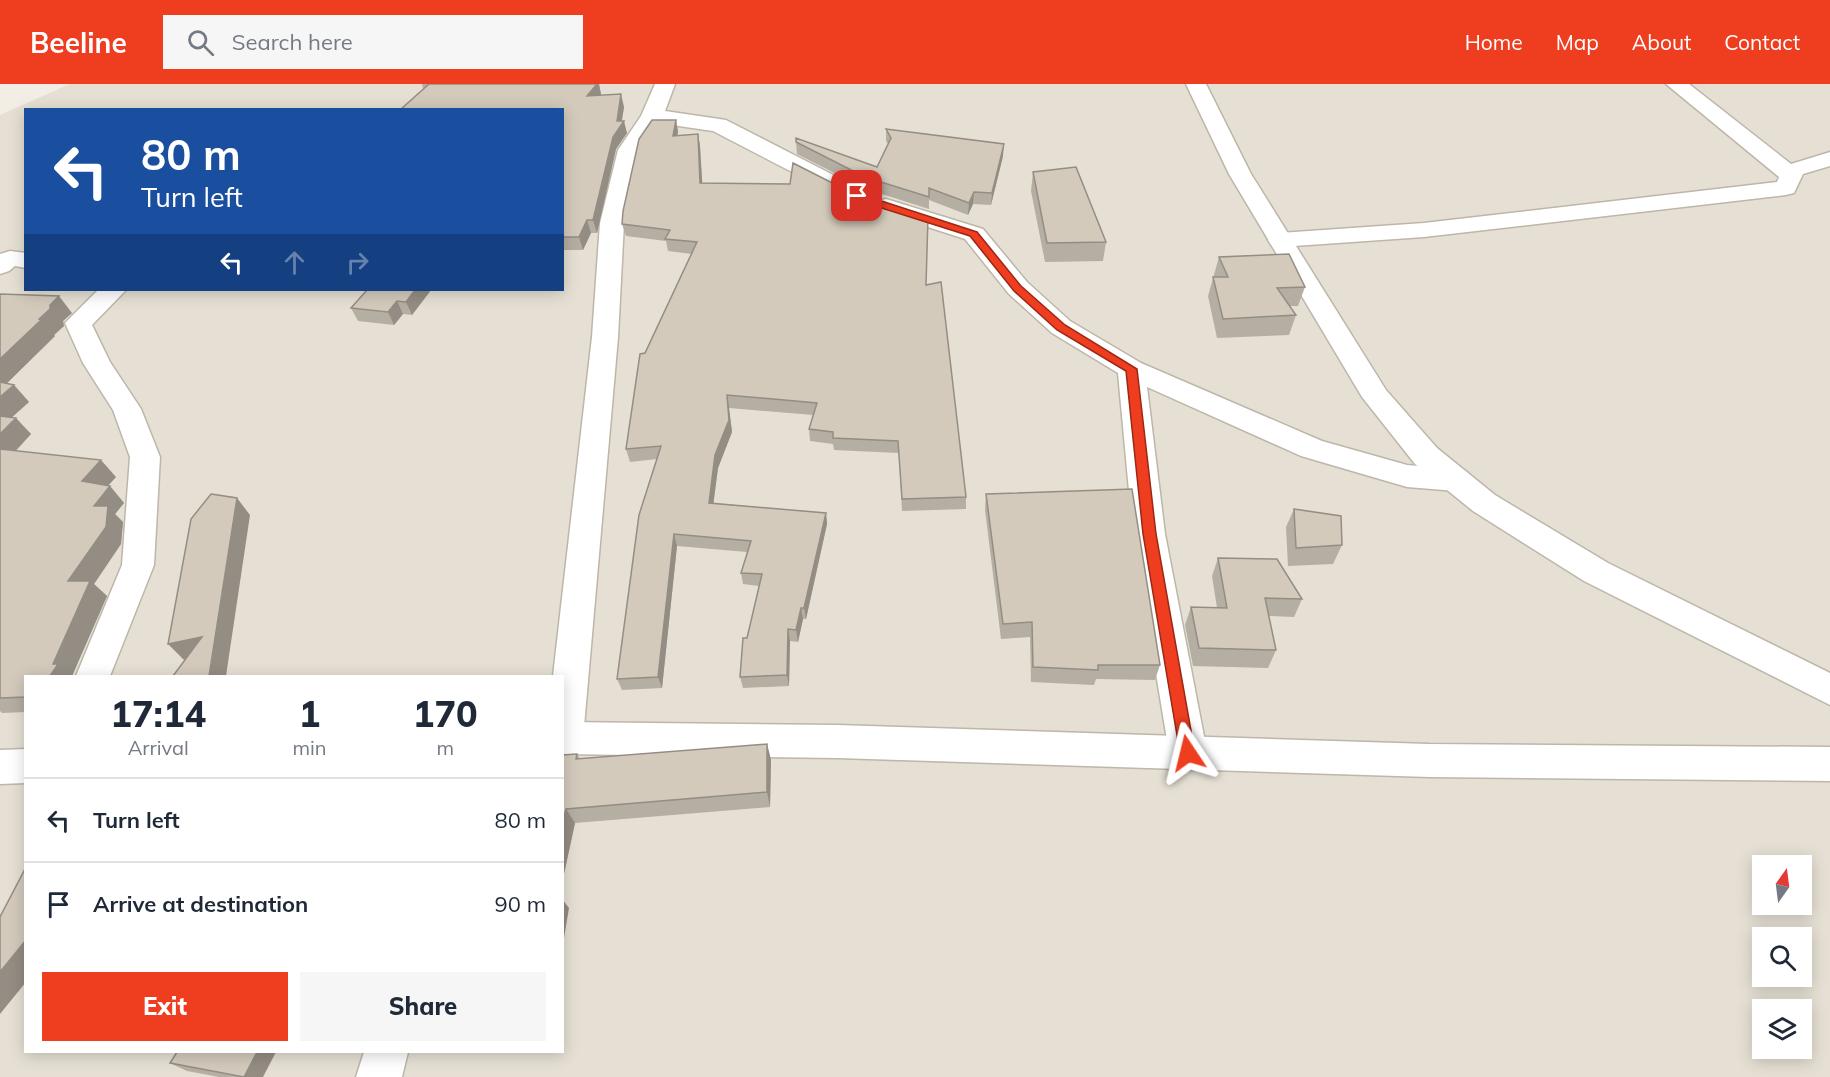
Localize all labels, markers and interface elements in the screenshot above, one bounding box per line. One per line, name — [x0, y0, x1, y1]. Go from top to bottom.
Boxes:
search box — [163, 15, 583, 69]
text: Beeline — [30, 25, 127, 60]
icon: search — [184, 26, 217, 59]
text: Search here — [232, 28, 353, 56]
text: Home — [1465, 29, 1523, 55]
text: Map — [1556, 29, 1599, 55]
text: About — [1632, 29, 1691, 55]
text: Contact — [1724, 29, 1800, 55]
text: 80 m — [141, 128, 241, 181]
icon: left — [42, 132, 120, 210]
pin — [831, 170, 882, 221]
icon: arrive — [840, 179, 873, 212]
text: Turn left — [141, 180, 243, 214]
icon: left — [215, 246, 248, 279]
icon: ahead — [278, 246, 311, 279]
icon: right — [341, 246, 374, 279]
text: 17:14 — [110, 691, 206, 736]
text: 1 — [299, 691, 320, 736]
text: 170 — [413, 691, 478, 736]
position arrow — [1156, 721, 1220, 785]
text: Arrival — [128, 735, 189, 760]
text: min — [292, 735, 327, 760]
text: m — [436, 735, 454, 760]
icon: left — [42, 804, 75, 837]
text: Turn left — [93, 806, 180, 834]
text: 80 m — [495, 806, 546, 834]
north arrow — [1752, 855, 1812, 915]
map controls — [1752, 855, 1812, 1059]
icon: arrive — [42, 888, 75, 921]
text: Arrive at destination — [93, 890, 308, 918]
text: 90 m — [495, 890, 546, 918]
button: search — [1752, 927, 1812, 987]
button: Exit — [42, 972, 288, 1041]
button: Share — [300, 972, 546, 1041]
button: layers — [1752, 999, 1812, 1059]

